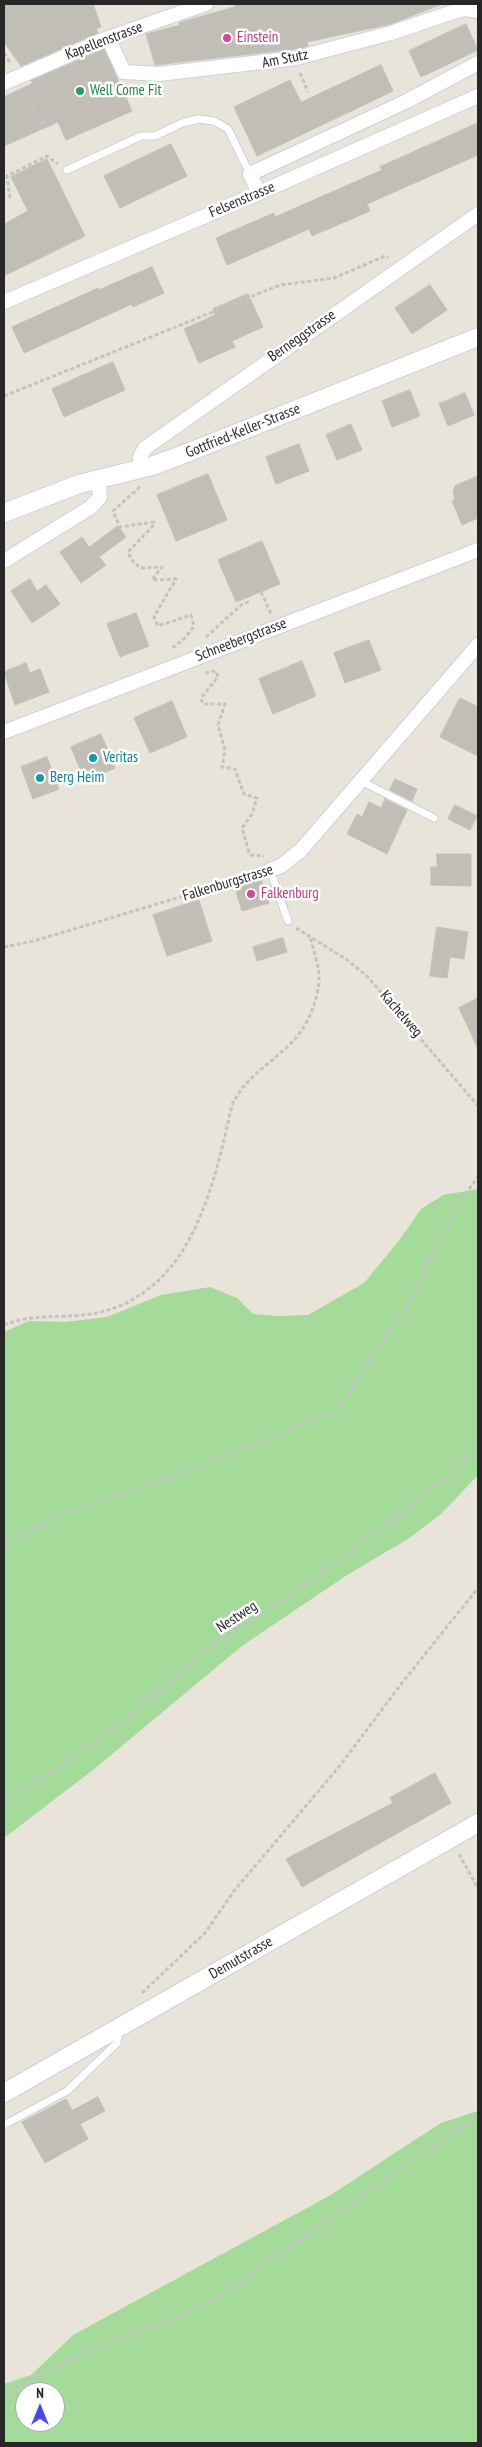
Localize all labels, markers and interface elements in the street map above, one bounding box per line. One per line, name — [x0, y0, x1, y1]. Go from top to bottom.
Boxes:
street label: Kapellenstrasse — [63, 18, 145, 64]
place label: Einstein — [237, 29, 278, 47]
marker: Einstein — [221, 32, 233, 44]
street label: Am Stutz — [260, 46, 310, 72]
place label: Well Come Fit — [90, 82, 162, 100]
marker: Well Come Fit — [74, 85, 86, 97]
street label: Felsenstrasse — [207, 178, 277, 222]
street label: Berneggstrasse — [265, 306, 339, 366]
street label: Gottfried-Keller-Strasse — [183, 400, 303, 462]
street label: Schneebergstrasse — [193, 614, 289, 666]
place label: Veritas — [103, 749, 138, 767]
marker: Veritas — [87, 752, 99, 764]
place label: Berg Heim — [50, 769, 104, 787]
marker: Berg Heim — [34, 772, 46, 784]
street label: Falkenburgstrasse — [181, 861, 275, 905]
place label: Falkenburg — [261, 885, 319, 903]
marker: Falkenburg — [245, 888, 257, 900]
street label: Kachelweg — [376, 987, 426, 1041]
street label: Nestweg — [213, 1597, 261, 1637]
street label: Demutstrasse — [206, 1933, 276, 1983]
north arrow — [15, 2382, 65, 2432]
text: N — [36, 2384, 44, 2402]

